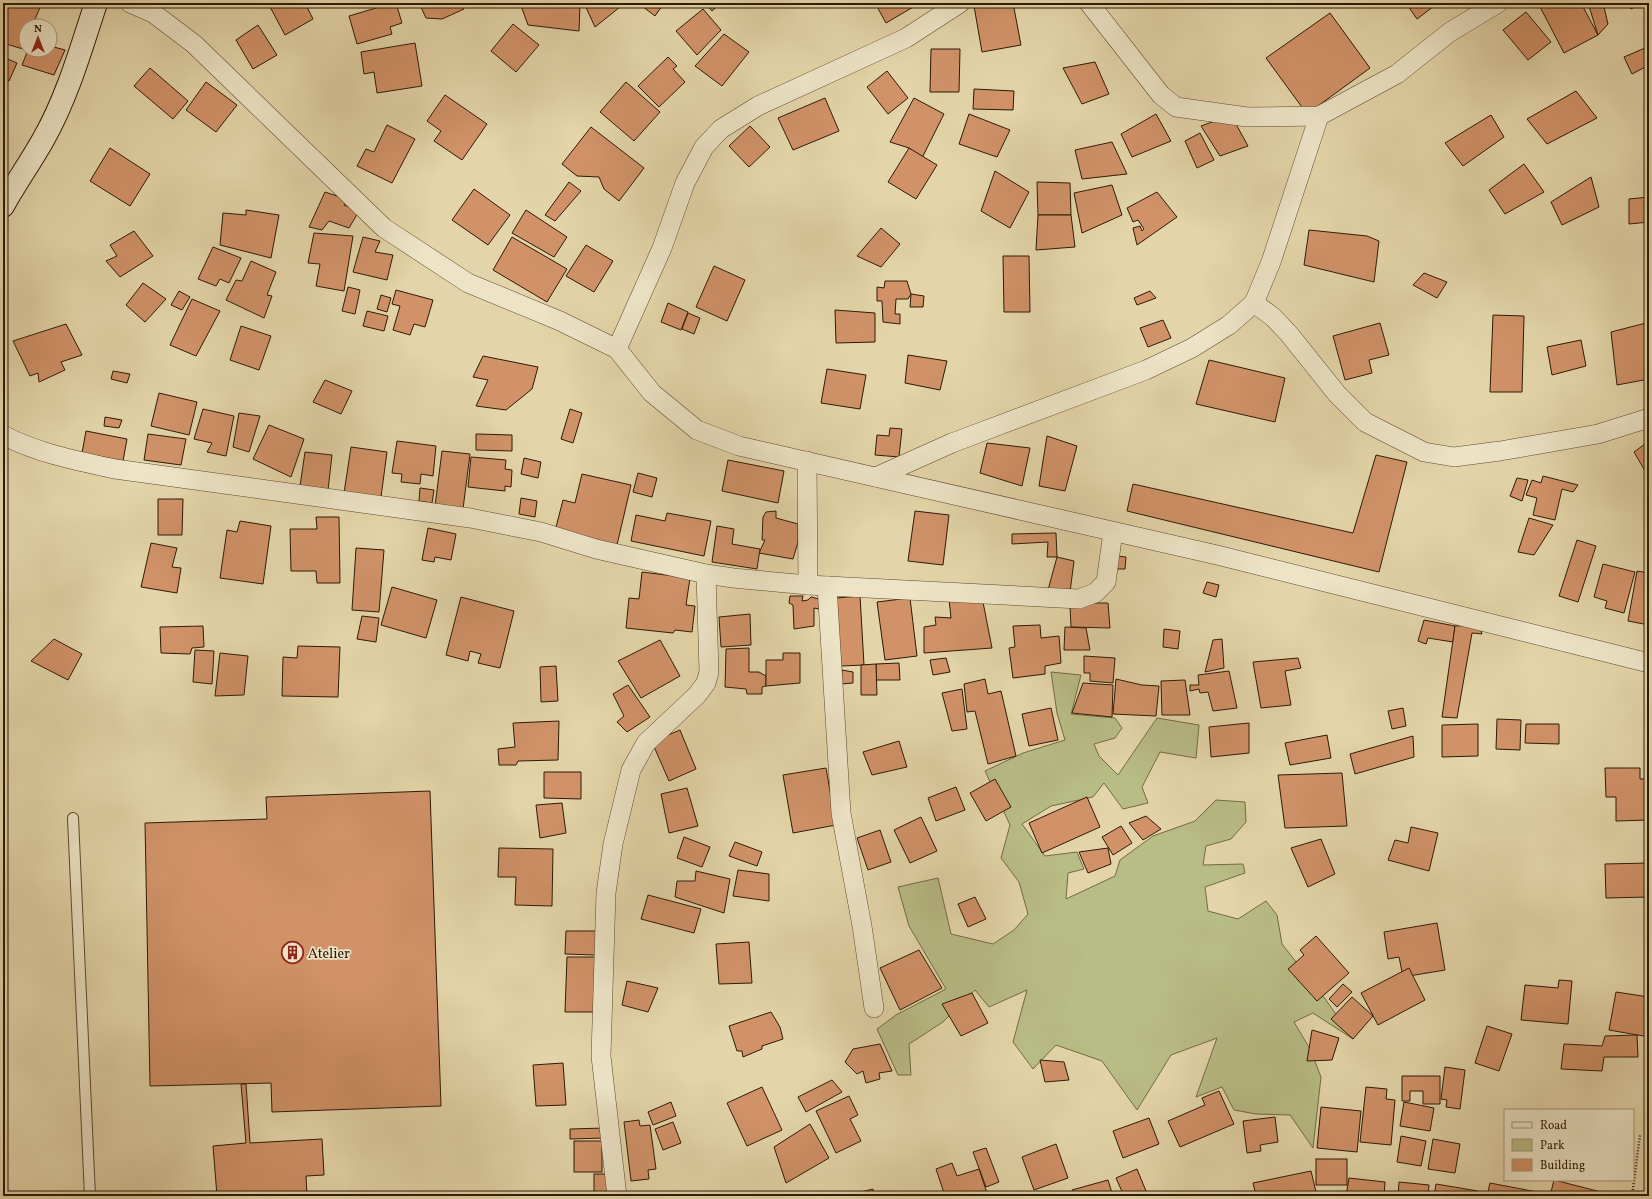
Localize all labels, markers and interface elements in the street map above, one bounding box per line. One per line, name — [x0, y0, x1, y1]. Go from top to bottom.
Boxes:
north arrow — [18, 18, 58, 58]
text: N — [34, 22, 42, 37]
building icon: Atelier — [279, 940, 305, 966]
place label: Atelier — [308, 945, 350, 964]
legend — [1504, 1109, 1634, 1181]
text: Road — [1540, 1118, 1567, 1134]
text: Park — [1540, 1138, 1565, 1154]
text: Building — [1540, 1158, 1585, 1174]

